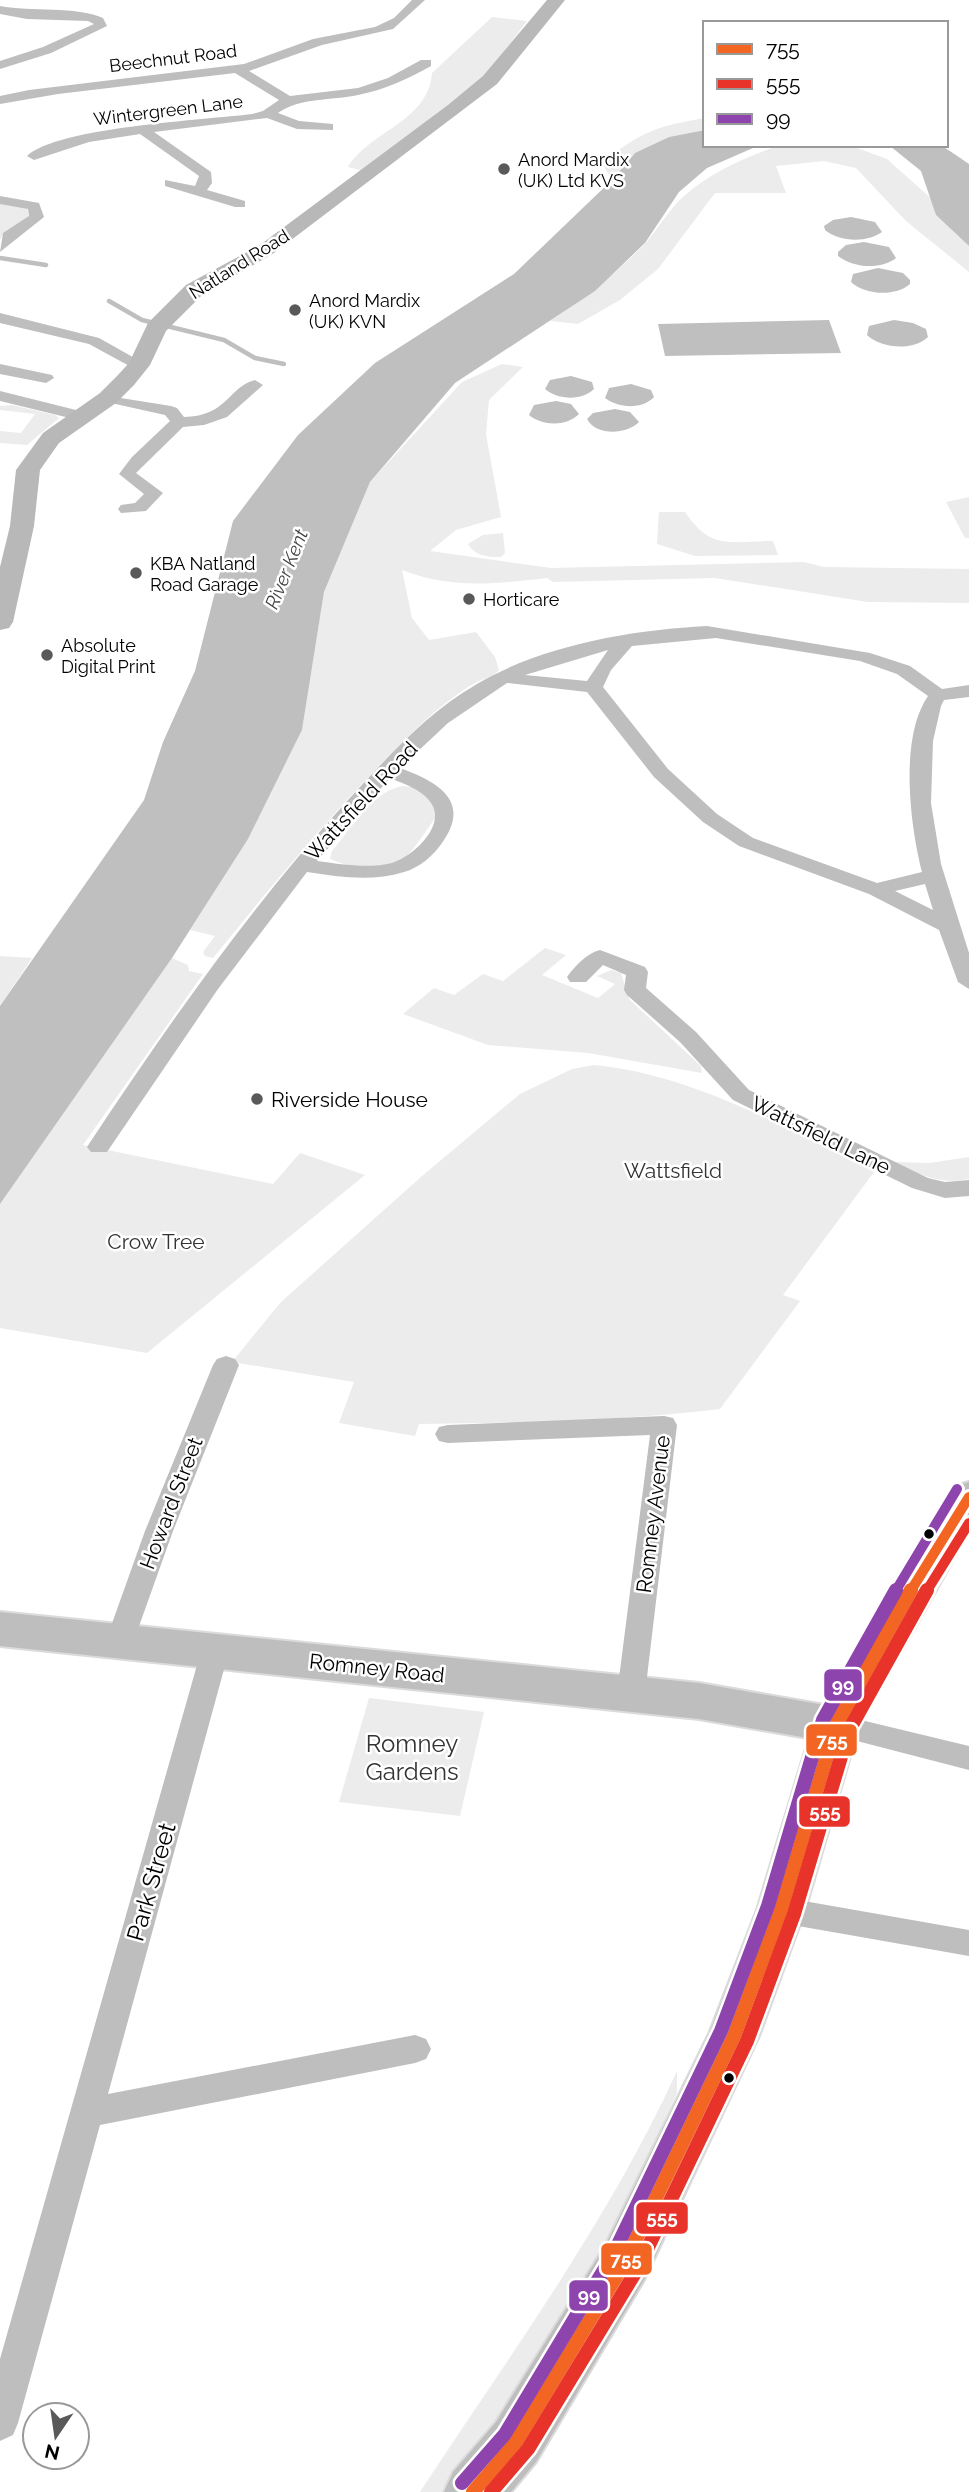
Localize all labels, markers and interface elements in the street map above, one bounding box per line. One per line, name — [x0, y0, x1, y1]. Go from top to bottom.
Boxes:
legend — [703, 21, 948, 147]
text: 755 — [766, 36, 800, 61]
street label: Beechnut Road — [108, 40, 238, 76]
text: 555 — [766, 71, 800, 96]
street label: Wintergreen Lane — [92, 90, 244, 130]
text: 99 — [766, 106, 791, 131]
place label: Anord Mardix (UK) Ltd KVS — [518, 149, 629, 191]
marker: Anord Mardix (UK) Ltd KVS — [496, 161, 512, 177]
street label: Natland Road — [185, 225, 293, 303]
place label: Anord Mardix (UK) KVN — [309, 290, 420, 332]
marker: Anord Mardix (UK) KVN — [287, 302, 303, 318]
water label: River Kent — [260, 525, 312, 612]
place label: KBA Natland Road Garage — [150, 553, 259, 595]
marker: KBA Natland Road Garage — [128, 565, 144, 581]
place label: Horticare — [483, 589, 560, 610]
marker: Horticare — [461, 591, 477, 607]
place label: Absolute Digital Print — [61, 635, 156, 677]
marker: Absolute Digital Print — [39, 647, 55, 663]
street label: Wattsfield Road — [299, 736, 423, 866]
place label: Riverside House — [271, 1087, 428, 1112]
marker: Riverside House — [249, 1091, 265, 1107]
street label: Wattsfield Lane — [747, 1091, 895, 1179]
park label: Wattsfield — [624, 1158, 722, 1183]
park label: Crow Tree — [107, 1229, 205, 1254]
street label: Howard Street — [134, 1433, 208, 1573]
street label: Romney Avenue — [631, 1434, 675, 1594]
unlabelled marker — [922, 1527, 936, 1541]
street label: Romney Road — [308, 1648, 446, 1688]
line badge: 99 — [823, 1668, 863, 1702]
text: 99 — [832, 1674, 854, 1696]
line badge: 755 — [805, 1723, 858, 1757]
park label: Romney Gardens — [366, 1729, 458, 1786]
text: 755 — [816, 1729, 848, 1751]
line badge: 555 — [798, 1795, 851, 1828]
text: 555 — [809, 1800, 841, 1822]
street label: Park Street — [120, 1820, 182, 1944]
unlabelled marker — [722, 2071, 736, 2085]
line badge: 555 — [635, 2201, 689, 2235]
text: 555 — [646, 2206, 678, 2228]
line badge: 755 — [600, 2242, 653, 2276]
text: 755 — [610, 2248, 642, 2270]
line badge: 99 — [568, 2279, 609, 2312]
text: 99 — [578, 2284, 600, 2306]
north arrow — [21, 2401, 91, 2471]
text: N — [43, 2440, 62, 2465]

